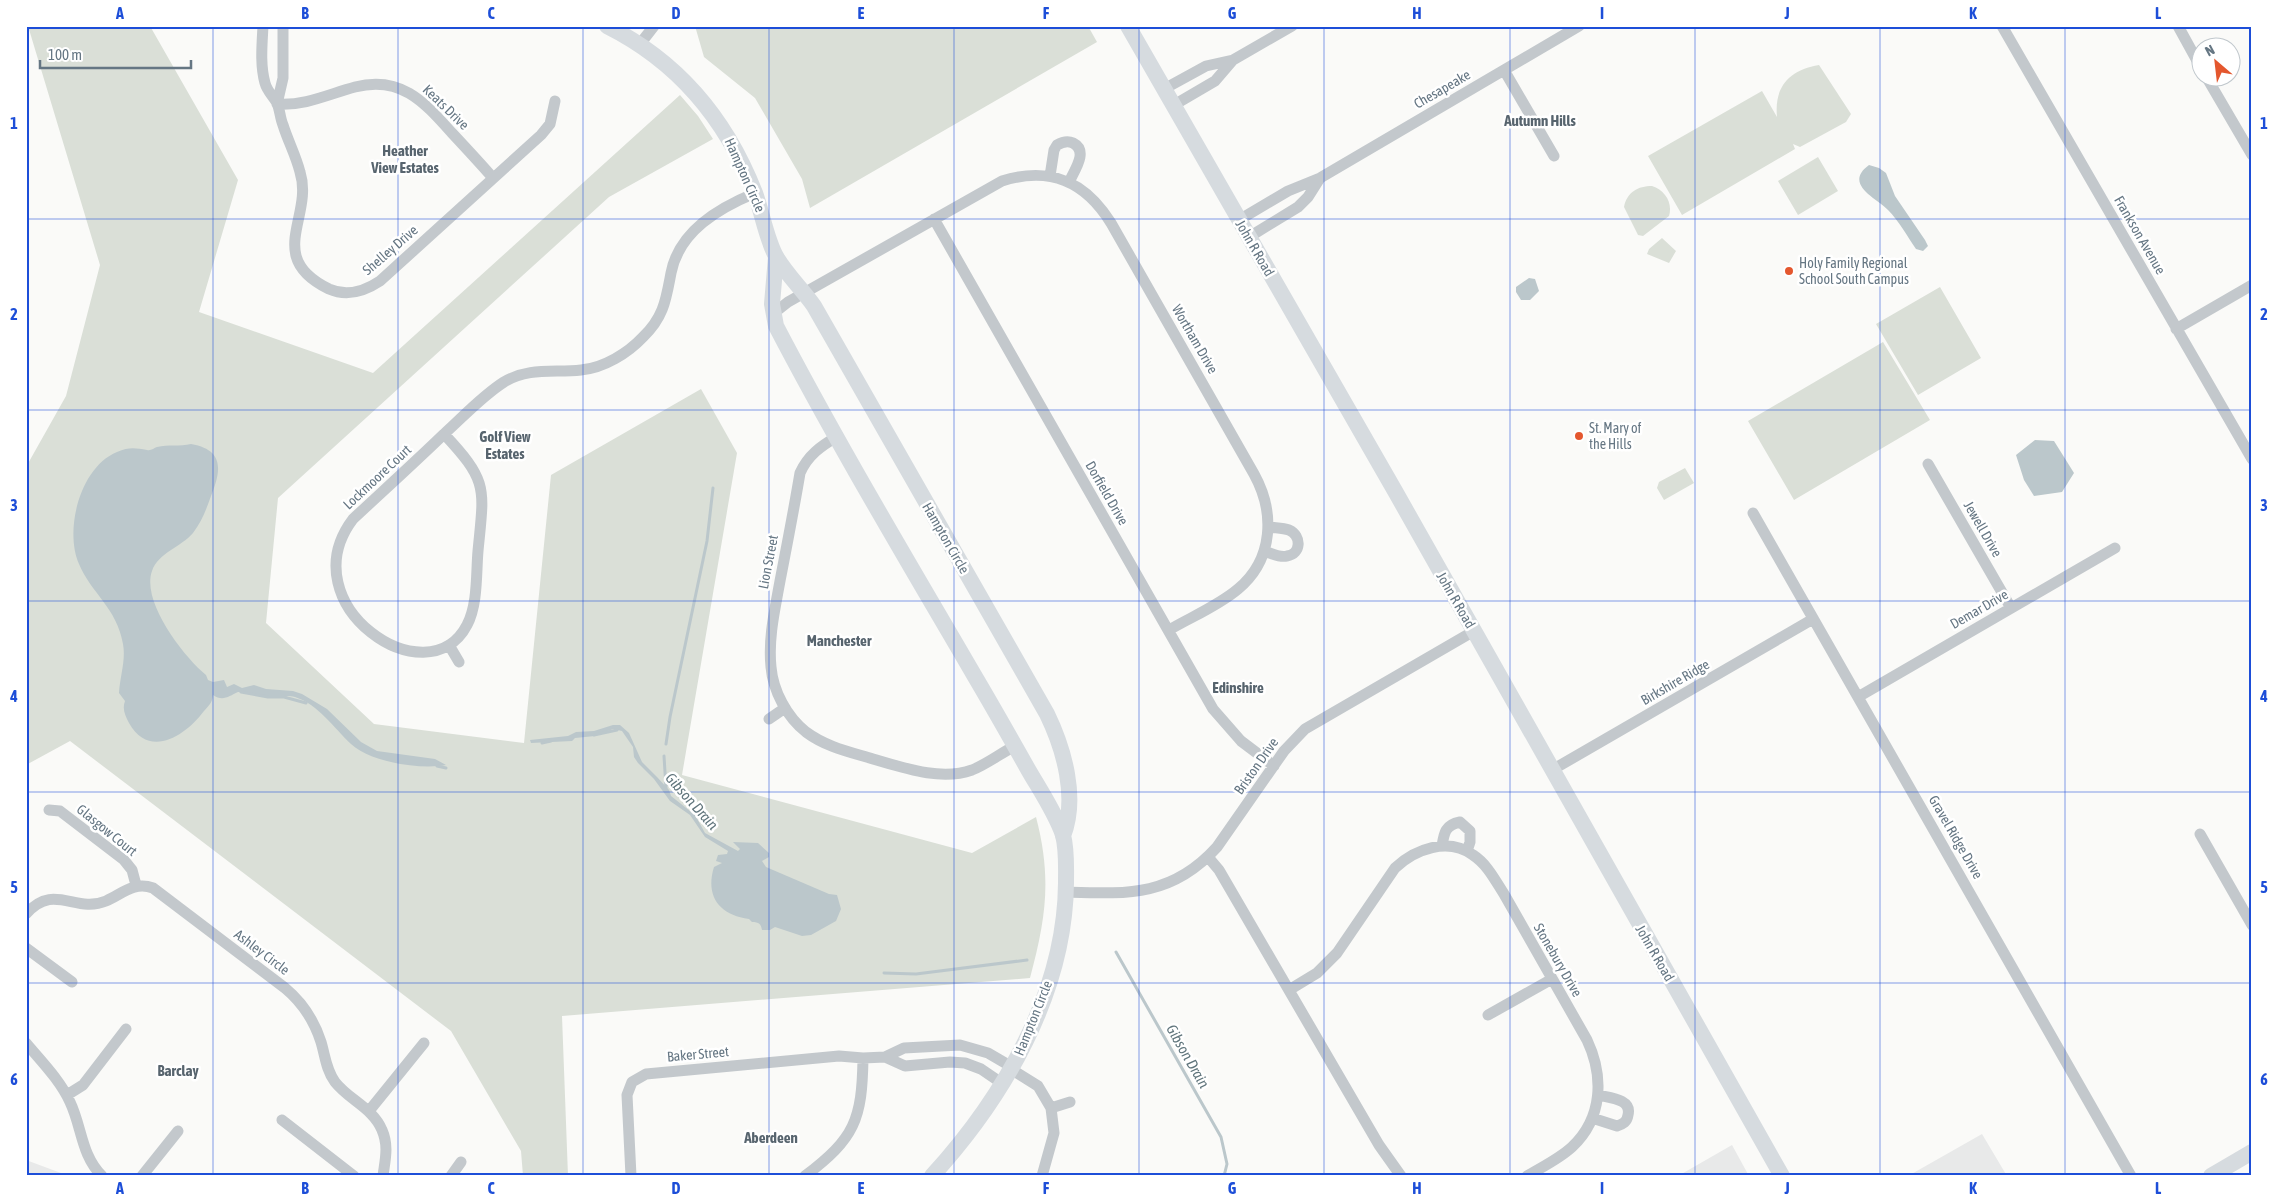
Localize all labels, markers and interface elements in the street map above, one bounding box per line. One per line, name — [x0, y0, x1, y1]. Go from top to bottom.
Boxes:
text: A — [115, 4, 124, 22]
text: B — [301, 4, 309, 22]
text: C — [487, 4, 495, 22]
text: D — [672, 4, 681, 22]
text: E — [858, 4, 865, 22]
text: F — [1043, 4, 1050, 22]
text: G — [1228, 4, 1237, 22]
text: H — [1412, 4, 1422, 22]
text: I — [1600, 4, 1604, 22]
text: J — [1783, 4, 1790, 22]
text: K — [1969, 4, 1977, 22]
text: L — [2155, 4, 2162, 22]
scale bar — [40, 38, 191, 70]
north arrow — [2190, 38, 2240, 88]
text: N — [2202, 42, 2217, 60]
text: 100 m — [48, 46, 82, 63]
street label: Chesapeake — [1411, 66, 1473, 112]
street label: Keats Drive — [420, 81, 472, 133]
district label: Autumn Hills — [1503, 112, 1577, 129]
text: 1 — [10, 114, 18, 132]
text: 1 — [2260, 114, 2268, 132]
street label: Hampton Circle — [722, 136, 768, 214]
district label: Heather View Estates — [370, 142, 440, 176]
street label: Frankson Avenue — [2111, 193, 2169, 277]
street label: John R Road — [1233, 217, 1277, 279]
street label: Shelley Drive — [359, 222, 421, 278]
place label: Holy Family Regional School South Campus — [1799, 255, 1909, 287]
marker: Holy Family Regional School South Campus — [1783, 265, 1795, 277]
street label: Wortham Drive — [1169, 302, 1221, 376]
text: 2 — [10, 305, 18, 323]
text: 2 — [2260, 305, 2268, 323]
place label: St. Mary of the Hills — [1589, 420, 1642, 452]
district label: Golf View Estates — [479, 428, 531, 462]
marker: St. Mary of the Hills — [1573, 430, 1585, 442]
street label: Lockmoore Court — [340, 442, 414, 512]
street label: Dorfield Drive — [1082, 458, 1132, 528]
text: 3 — [10, 496, 18, 514]
text: 3 — [2260, 496, 2268, 514]
street label: Jewell Drive — [1961, 498, 2005, 560]
street label: Hampton Circle — [919, 500, 973, 576]
street label: Lion Street — [755, 534, 781, 590]
street label: John R Road — [1434, 569, 1478, 631]
street label: Demar Drive — [1947, 586, 2011, 632]
district label: Manchester — [807, 632, 872, 649]
street label: Birkshire Ridge — [1638, 656, 1712, 708]
district label: Edinshire — [1212, 679, 1264, 696]
text: 4 — [9, 687, 18, 705]
text: 4 — [2259, 687, 2268, 705]
street label: Briston Drive — [1231, 735, 1281, 797]
water label: Gibson Drain — [662, 769, 722, 833]
street label: Gravel Ridge Drive — [1926, 793, 1986, 881]
street label: Glasgow Court — [74, 801, 140, 859]
text: 5 — [10, 878, 18, 896]
text: 5 — [2260, 878, 2268, 896]
street label: Stonebury Drive — [1531, 921, 1585, 999]
street label: John R Road — [1633, 922, 1677, 984]
street label: Ashley Circle — [231, 926, 293, 978]
street label: Hampton Circle — [1011, 978, 1055, 1058]
water label: Gibson Drain — [1163, 1021, 1213, 1091]
street label: Baker Street — [666, 1043, 730, 1065]
district label: Barclay — [157, 1062, 199, 1079]
text: 6 — [10, 1070, 18, 1088]
text: 6 — [2260, 1070, 2268, 1088]
district label: Aberdeen — [743, 1129, 798, 1146]
text: A — [115, 1179, 124, 1197]
text: B — [301, 1179, 309, 1197]
text: C — [487, 1179, 495, 1197]
text: D — [672, 1179, 681, 1197]
text: E — [858, 1179, 865, 1197]
text: F — [1043, 1179, 1050, 1197]
text: G — [1228, 1179, 1237, 1197]
text: H — [1412, 1179, 1422, 1197]
text: I — [1600, 1179, 1604, 1197]
text: J — [1783, 1179, 1790, 1197]
text: K — [1969, 1179, 1977, 1197]
text: L — [2155, 1179, 2162, 1197]

